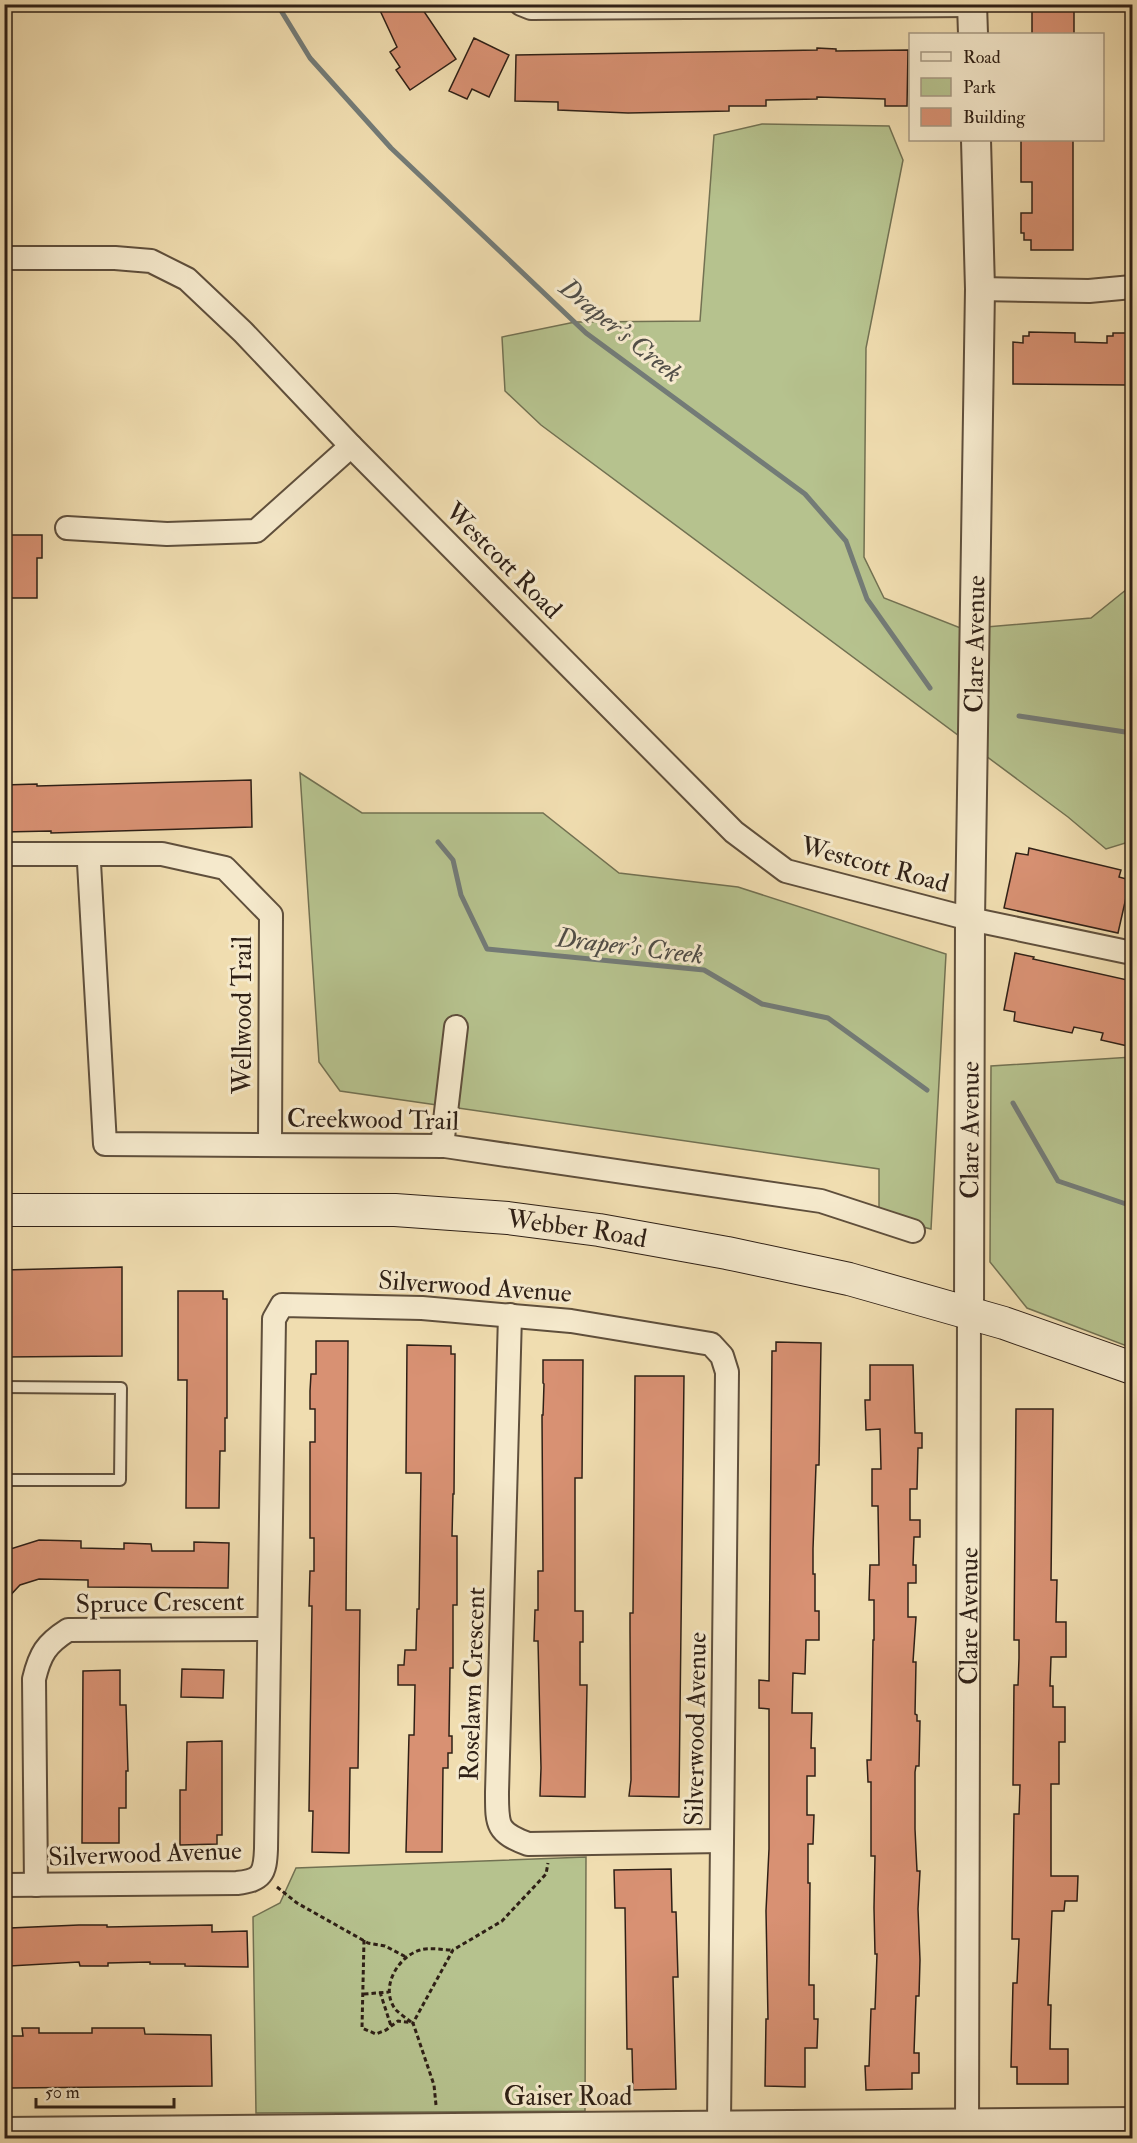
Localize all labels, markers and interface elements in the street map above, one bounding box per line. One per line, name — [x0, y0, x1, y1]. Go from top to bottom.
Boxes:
legend — [909, 33, 1104, 141]
text: Road — [963, 46, 1001, 69]
text: Park — [963, 76, 996, 99]
text: Building — [963, 106, 1026, 129]
water label: Draper's Creek — [552, 270, 689, 390]
street label: Westcott Road — [438, 495, 568, 626]
street label: Clare Avenue — [958, 575, 992, 713]
street label: Westcott Road — [796, 830, 952, 900]
water label: Draper's Creek — [554, 921, 705, 972]
street label: Wellwood Trail — [227, 936, 259, 1095]
street label: Clare Avenue — [954, 1061, 987, 1199]
street label: Creekwood Trail — [287, 1103, 460, 1138]
street label: Webber Road — [504, 1203, 649, 1255]
street label: Silverwood Avenue — [377, 1264, 573, 1310]
street label: Clare Avenue — [953, 1547, 985, 1685]
street label: Spruce Crescent — [75, 1586, 245, 1621]
street label: Roselawn Crescent — [454, 1587, 492, 1781]
street label: Silverwood Avenue — [678, 1632, 714, 1826]
street label: Silverwood Avenue — [48, 1835, 243, 1873]
scale bar — [36, 2071, 174, 2109]
text: 50 m — [45, 2081, 80, 2104]
street label: Gaiser Road — [504, 2081, 633, 2113]

